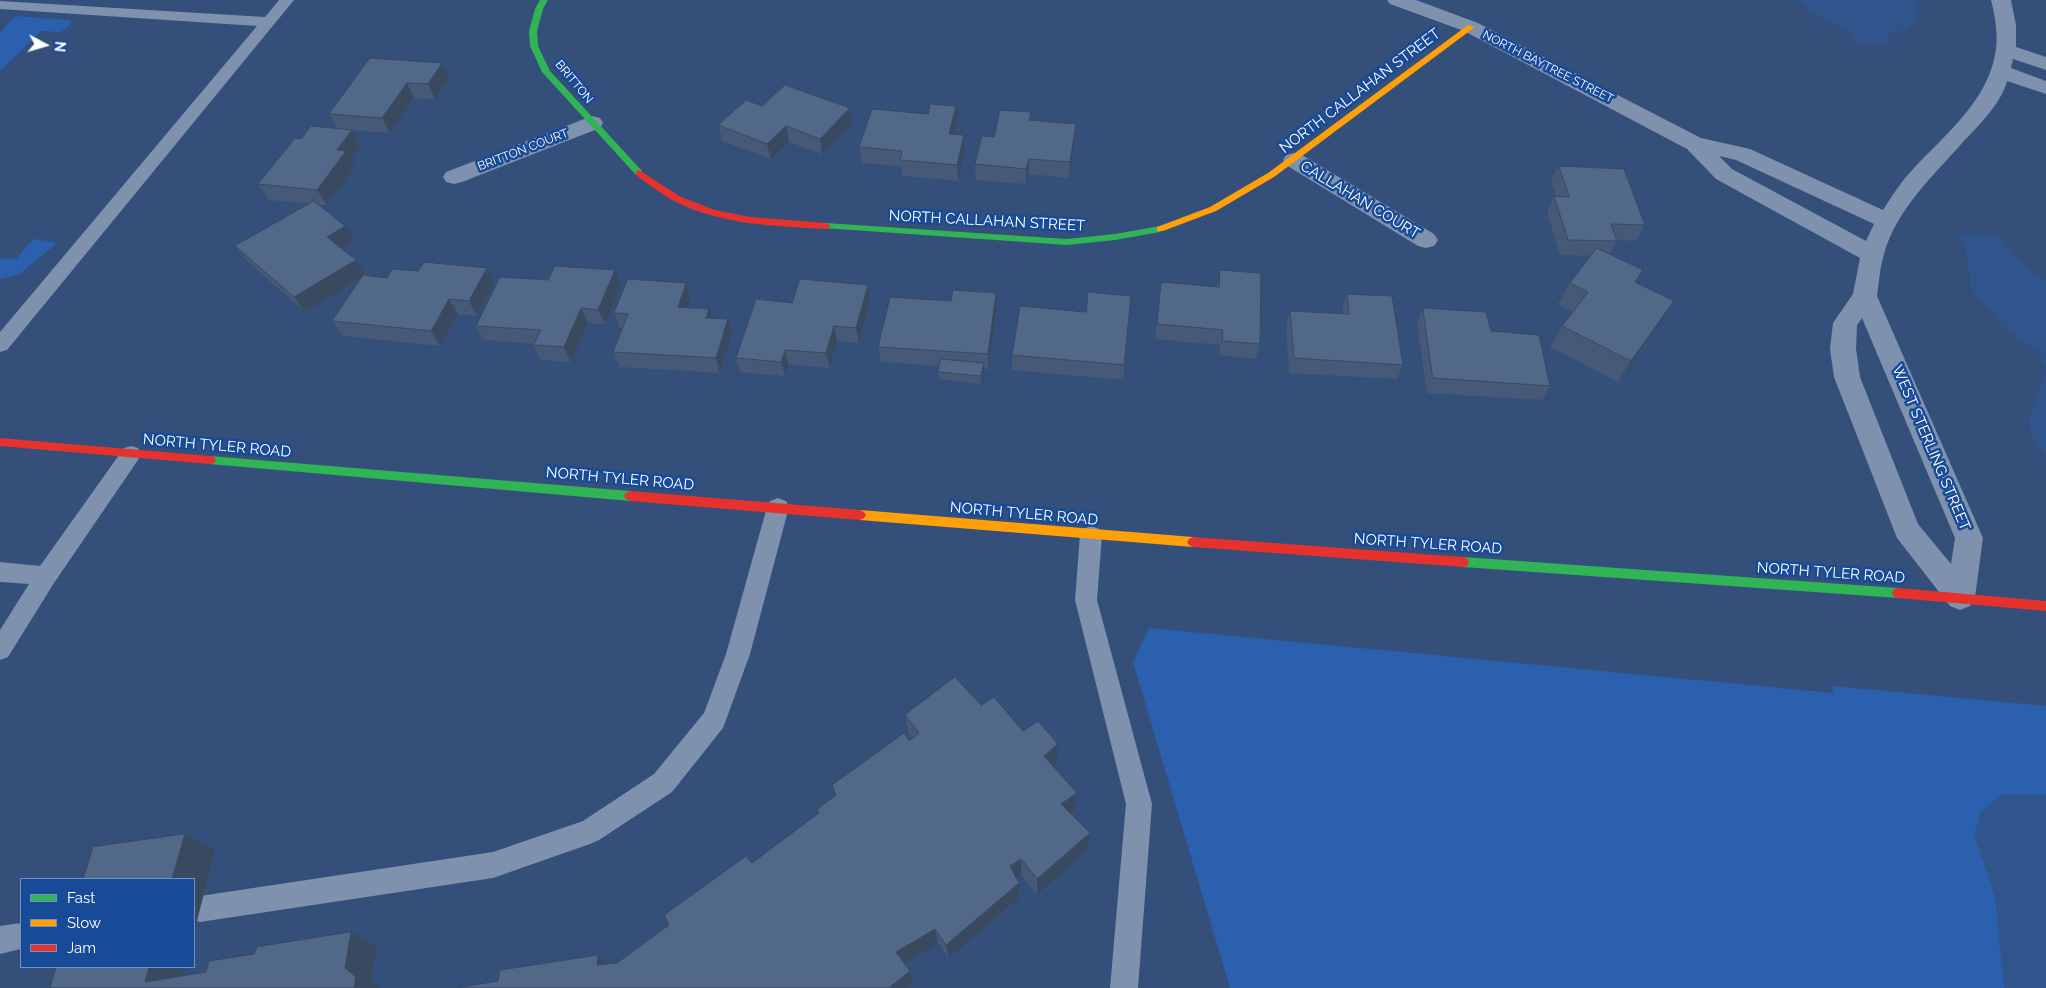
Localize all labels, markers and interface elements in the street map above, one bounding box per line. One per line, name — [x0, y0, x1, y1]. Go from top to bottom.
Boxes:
north arrow — [20, 20, 70, 70]
street label: NORTH CALLAHAN STREET — [1276, 25, 1444, 157]
street label: NORTH BAYTREE STREET — [1480, 28, 1616, 106]
text: N — [51, 40, 68, 53]
street label: BRITTON — [552, 58, 596, 106]
street label: BRITTON COURT — [476, 126, 570, 174]
street label: CALLAHAN COURT — [1297, 157, 1423, 243]
street label: NORTH CALLAHAN STREET — [888, 207, 1086, 235]
street label: WEST STERLING STREET — [1888, 363, 1974, 533]
street label: NORTH TYLER ROAD — [142, 431, 292, 461]
street label: NORTH TYLER ROAD — [545, 464, 695, 494]
street label: NORTH TYLER ROAD — [949, 499, 1099, 529]
street label: NORTH TYLER ROAD — [1353, 530, 1503, 558]
street label: NORTH TYLER ROAD — [1756, 559, 1906, 587]
legend — [20, 878, 195, 968]
text: Fast — [67, 889, 95, 907]
text: Slow — [67, 914, 101, 932]
text: Jam — [67, 939, 96, 957]

